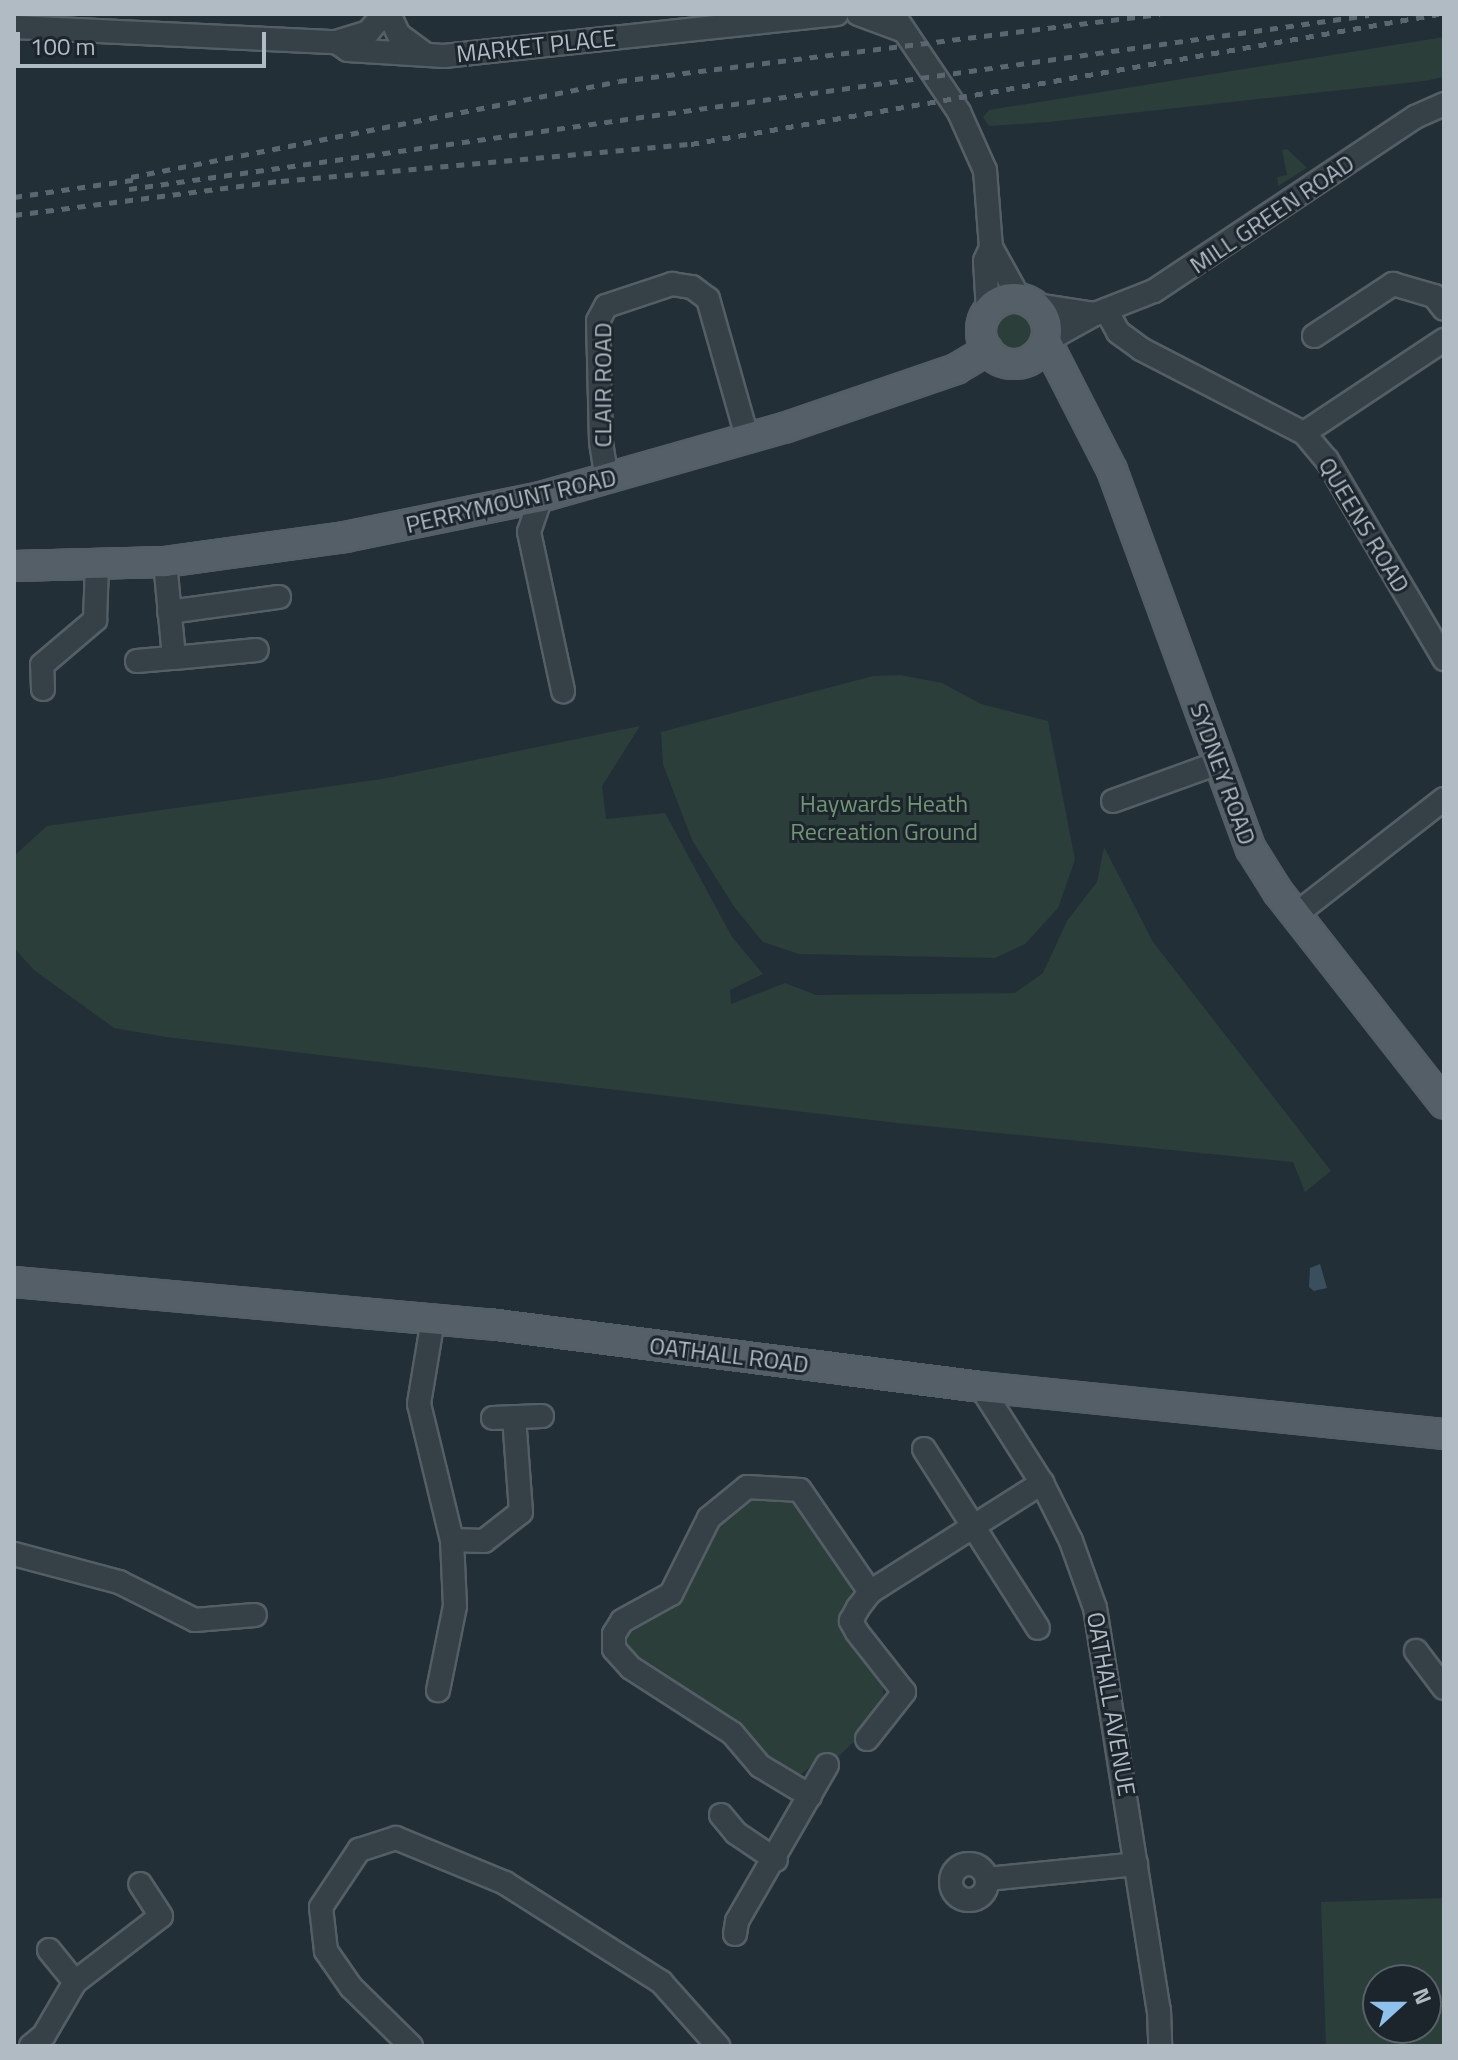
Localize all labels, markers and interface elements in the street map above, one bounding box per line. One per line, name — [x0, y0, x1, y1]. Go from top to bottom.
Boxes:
scale bar — [20, 16, 270, 66]
street label: MARKET PLACE — [455, 23, 617, 69]
text: 100 m — [30, 28, 96, 64]
street label: MILL GREEN ROAD — [1184, 148, 1360, 280]
street label: CLAIR ROAD — [589, 323, 617, 447]
street label: QUEENS ROAD — [1312, 452, 1416, 598]
street label: PERRYMOUNT ROAD — [403, 463, 619, 539]
street label: SYDNEY ROAD — [1184, 699, 1262, 849]
park label: Haywards Heath Recreation Ground — [790, 790, 978, 846]
street label: OATHALL ROAD — [648, 1331, 810, 1379]
street label: OATHALL AVENUE — [1081, 1610, 1141, 1798]
north arrow — [1362, 1964, 1442, 2044]
text: N — [1404, 1983, 1441, 2009]

